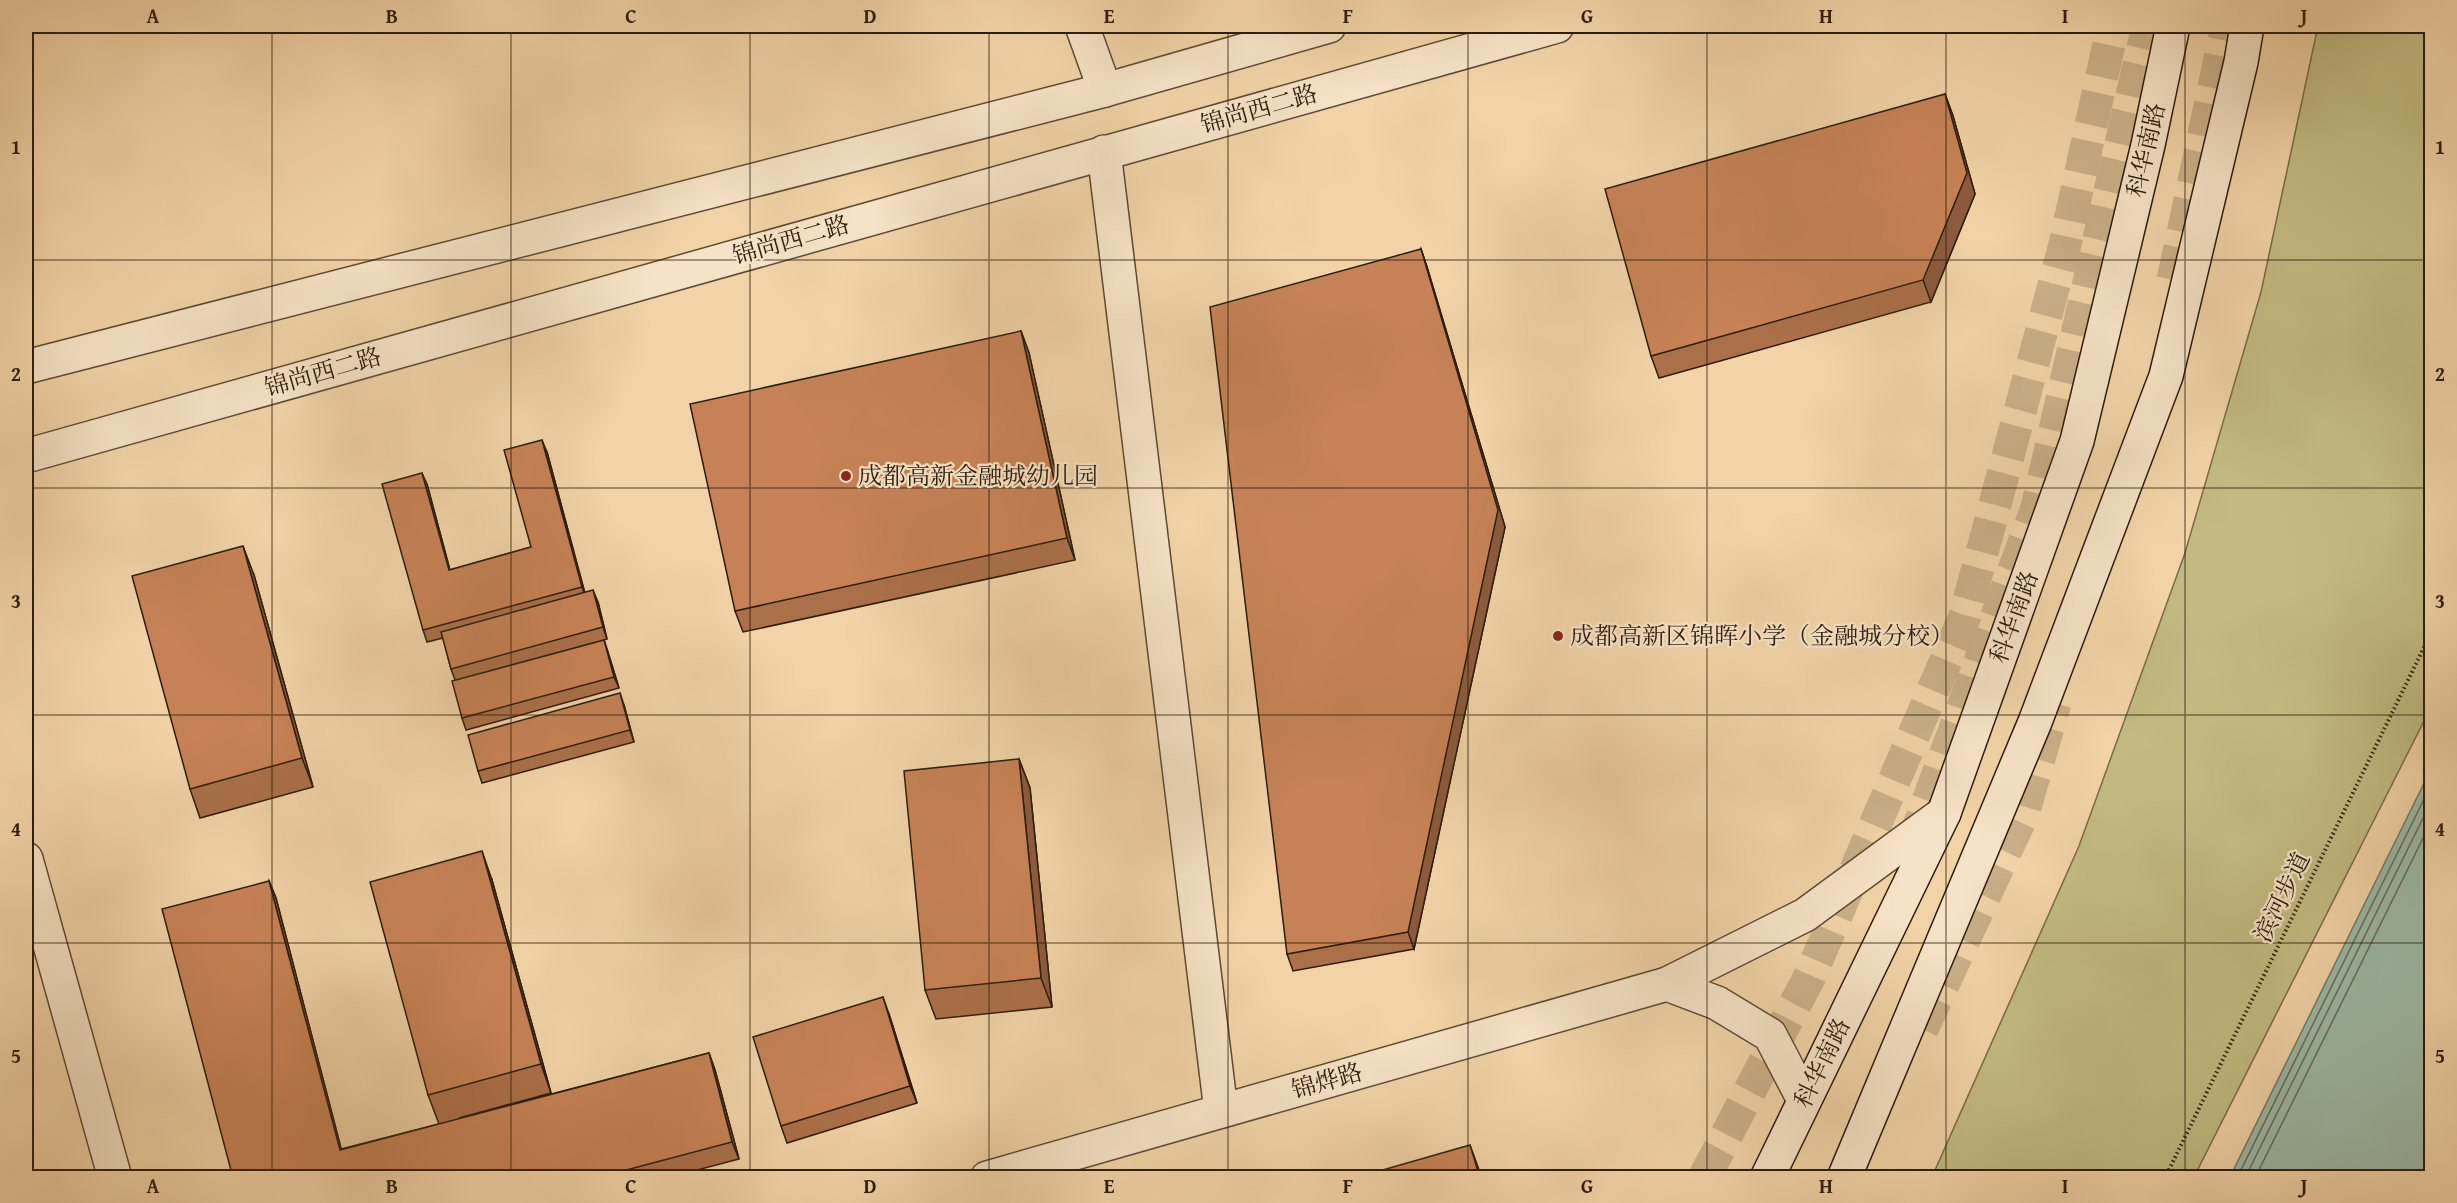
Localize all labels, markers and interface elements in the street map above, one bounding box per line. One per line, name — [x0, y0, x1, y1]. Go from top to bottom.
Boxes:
text: A — [147, 1, 160, 30]
text: B — [386, 1, 398, 30]
text: C — [625, 1, 637, 30]
text: D — [863, 1, 877, 30]
text: E — [1104, 1, 1115, 30]
text: F — [1343, 1, 1353, 30]
text: G — [1581, 1, 1593, 30]
text: H — [1819, 1, 1833, 30]
text: I — [2062, 1, 2068, 30]
text: J — [2298, 1, 2308, 30]
street label: 锦尚西二路 — [1196, 75, 1321, 142]
street label: 科华南路 — [2118, 99, 2173, 201]
text: 1 — [11, 132, 21, 161]
text: 1 — [2435, 132, 2445, 161]
street label: 锦尚西二路 — [728, 206, 853, 273]
street label: 锦尚西二路 — [260, 338, 385, 405]
text: 2 — [11, 359, 21, 388]
text: 2 — [2435, 359, 2445, 388]
place label: 成都高新金融城幼儿园 — [858, 458, 1098, 493]
marker: 成都高新金融城幼儿园 — [839, 469, 853, 483]
street label: 科华南路 — [1981, 566, 2046, 668]
text: 3 — [11, 586, 21, 615]
text: 3 — [2435, 586, 2445, 615]
place label: 成都高新区锦晖小学（金融城分校） — [1570, 618, 1954, 653]
marker: 成都高新区锦晖小学（金融城分校） — [1551, 629, 1565, 643]
text: 4 — [11, 814, 21, 843]
text: 4 — [2435, 814, 2445, 843]
street label: 滨河步道 — [2245, 846, 2318, 948]
street label: 科华南路 — [1785, 1012, 1858, 1114]
text: 5 — [11, 1041, 21, 1070]
text: 5 — [2435, 1041, 2445, 1070]
street label: 锦烨路 — [1287, 1054, 1366, 1107]
text: A — [147, 1171, 160, 1200]
text: B — [386, 1171, 398, 1200]
text: C — [625, 1171, 637, 1200]
text: D — [863, 1171, 877, 1200]
text: E — [1104, 1171, 1115, 1200]
text: F — [1343, 1171, 1353, 1200]
text: G — [1581, 1171, 1593, 1200]
text: H — [1819, 1171, 1833, 1200]
text: I — [2062, 1171, 2068, 1200]
text: J — [2298, 1171, 2308, 1200]

